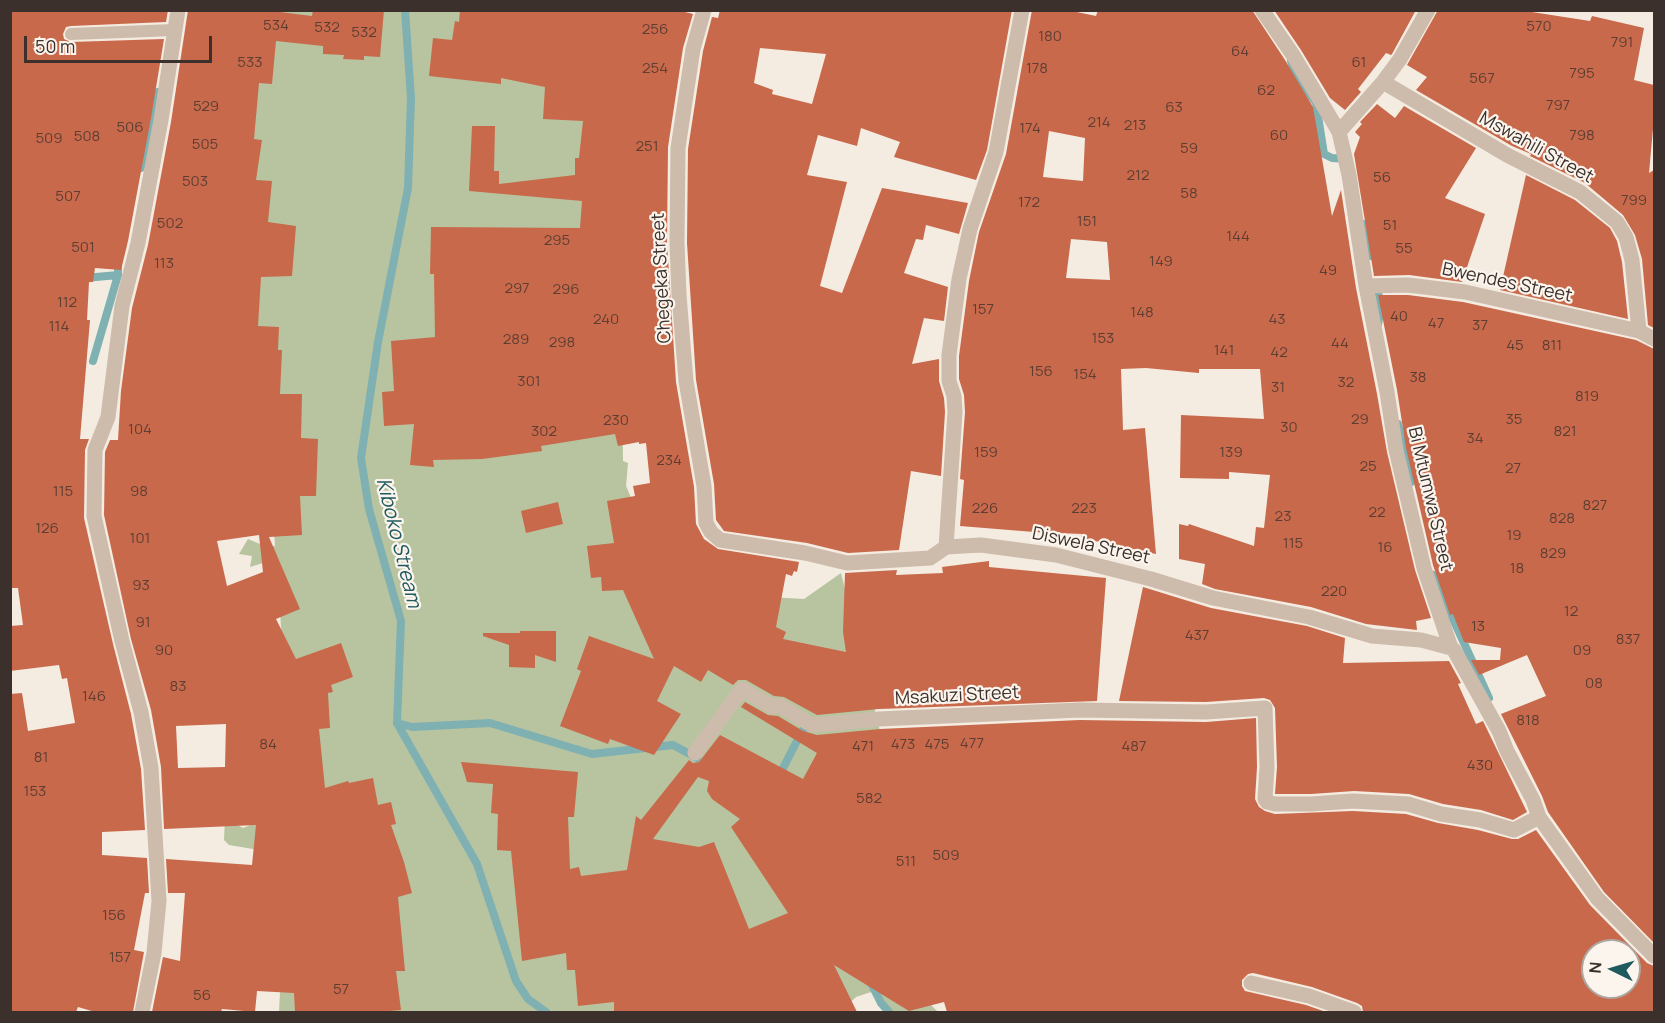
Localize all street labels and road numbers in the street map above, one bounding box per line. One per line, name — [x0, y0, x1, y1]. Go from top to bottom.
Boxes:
street label: Mswahili Street — [1475, 108, 1597, 188]
street label: Chegeka Street — [648, 212, 676, 344]
street label: Bwendes Street — [1440, 259, 1574, 307]
street label: Bi Mtumwa Street — [1403, 425, 1457, 573]
street label: Diswela Street — [1030, 523, 1152, 569]
street label: Msakuzi Street — [894, 682, 1020, 710]

